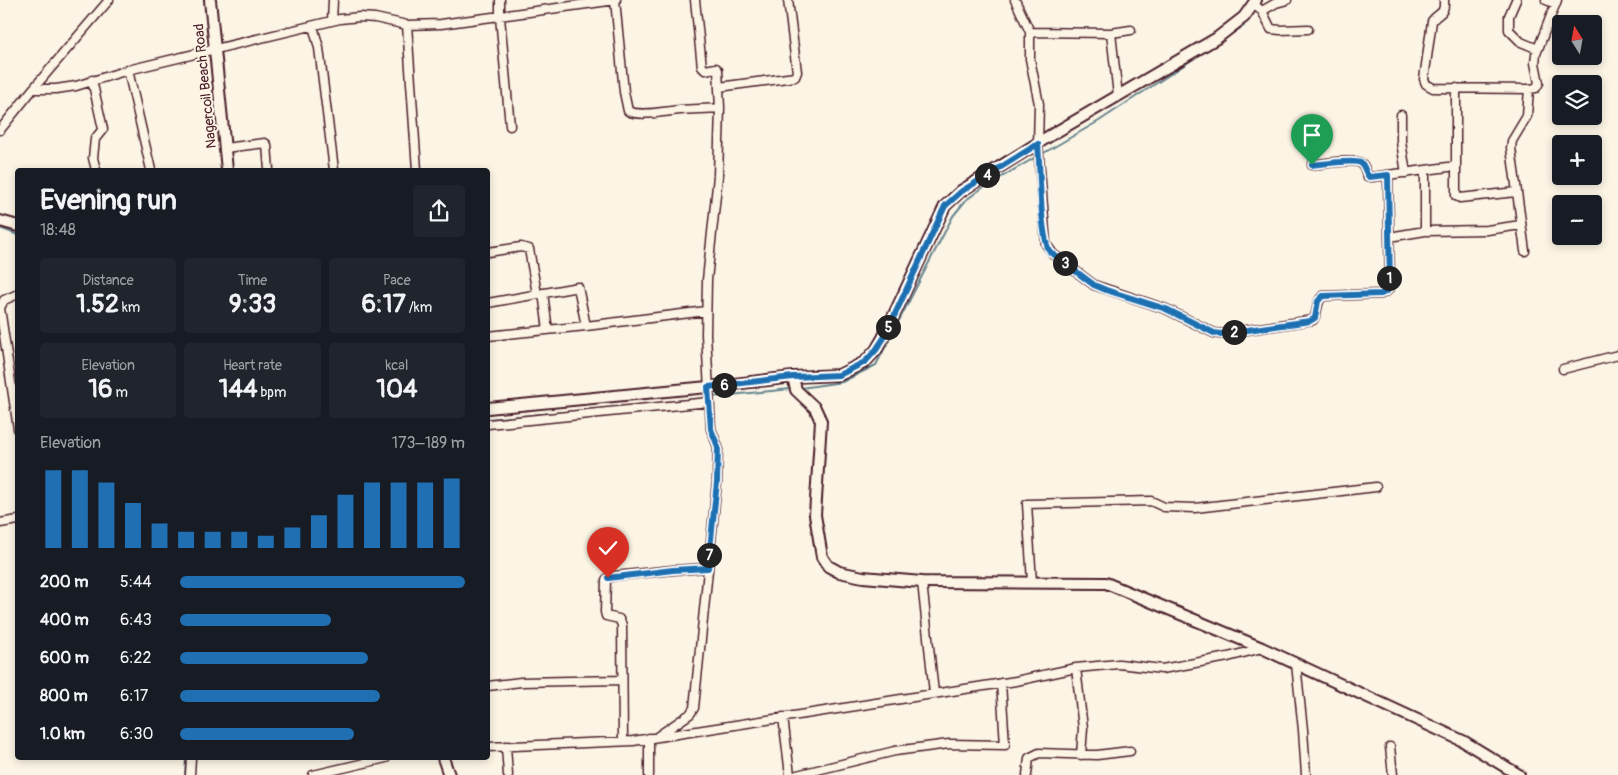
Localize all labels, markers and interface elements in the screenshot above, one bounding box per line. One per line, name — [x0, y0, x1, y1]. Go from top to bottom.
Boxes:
north arrow — [1552, 15, 1602, 65]
map controls — [1552, 15, 1602, 245]
street label: Nagercoil Beach Road — [190, 23, 220, 149]
button: layers — [1552, 75, 1602, 125]
pin — [1291, 114, 1333, 165]
icon: arrive — [1298, 121, 1326, 149]
button: + — [1552, 135, 1602, 185]
pin: 4 — [974, 162, 1000, 188]
text: 4 — [983, 167, 992, 184]
text: Evening run — [40, 183, 177, 218]
button: share — [413, 185, 465, 237]
button: − — [1552, 195, 1602, 245]
text: 18:48 — [40, 220, 76, 240]
pin: 3 — [1052, 250, 1078, 276]
text: 3 — [1062, 255, 1069, 272]
pin: 1 — [1376, 266, 1402, 290]
text: 1 — [1387, 270, 1392, 287]
text: Distance — [83, 272, 134, 289]
text: Time — [238, 272, 267, 289]
text: Pace — [383, 272, 411, 289]
text: 1.52 — [76, 289, 119, 320]
text: 9:33 — [229, 289, 276, 320]
text: 6:17 — [362, 289, 406, 320]
text: km — [119, 299, 140, 316]
text: /km — [406, 299, 432, 316]
pin: 5 — [876, 314, 900, 340]
text: 5 — [885, 319, 892, 336]
pin: 2 — [1222, 320, 1246, 344]
text: 2 — [1231, 324, 1238, 341]
text: Elevation — [81, 357, 135, 374]
text: Heart rate — [223, 357, 282, 374]
text: kcal — [385, 357, 408, 374]
pin: 6 — [712, 372, 736, 398]
text: 16 — [88, 374, 113, 405]
text: 144 — [219, 374, 257, 405]
text: 104 — [376, 374, 418, 405]
text: 6 — [720, 377, 729, 394]
text: m — [113, 384, 128, 401]
text: bpm — [257, 384, 286, 401]
text: Elevation — [40, 433, 101, 453]
text: 173–189 m — [392, 433, 465, 453]
pin — [587, 527, 629, 578]
icon: check — [594, 534, 622, 562]
pin: 7 — [696, 542, 722, 568]
text: 7 — [706, 547, 713, 564]
text: 200 m — [40, 572, 88, 592]
text: 5:44 — [120, 572, 152, 592]
text: 400 m — [40, 610, 89, 630]
text: 6:43 — [120, 610, 152, 630]
text: 600 m — [40, 648, 89, 668]
text: 6:22 — [120, 648, 151, 668]
text: 800 m — [40, 686, 88, 706]
text: 6:17 — [120, 686, 148, 706]
text: 1.0 km — [40, 724, 85, 744]
text: 6:30 — [120, 724, 153, 744]

